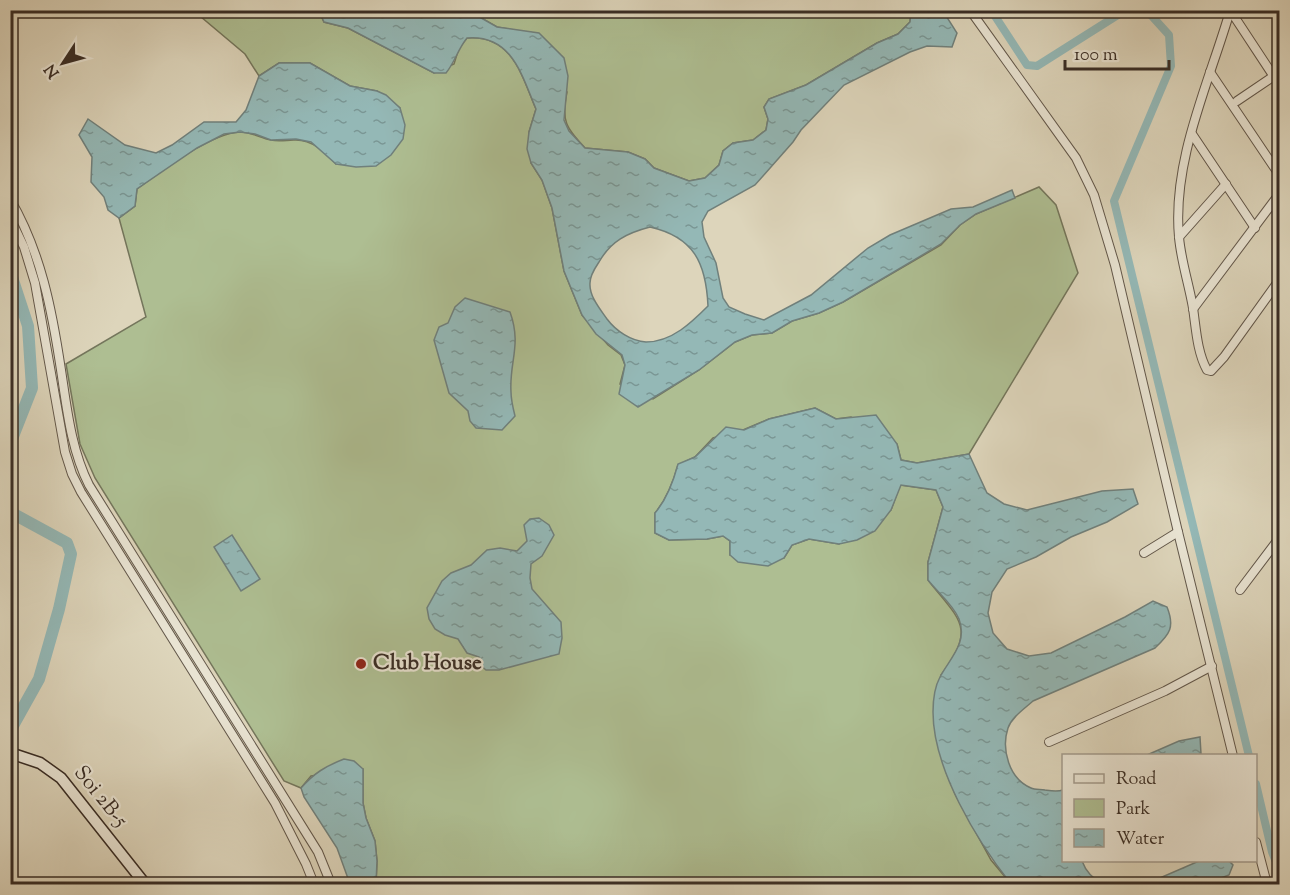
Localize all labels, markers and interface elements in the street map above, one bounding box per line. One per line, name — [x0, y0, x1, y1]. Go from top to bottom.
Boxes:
north arrow — [33, 33, 93, 93]
scale bar — [1065, 33, 1168, 71]
text: 100 m — [1074, 43, 1118, 69]
text: N — [40, 58, 66, 82]
place label: Club House — [373, 649, 482, 679]
marker: Club House — [354, 657, 368, 671]
legend — [1062, 754, 1257, 862]
street label: Soi 2B-5 — [66, 760, 134, 834]
text: Road — [1116, 767, 1156, 793]
text: Park — [1116, 797, 1151, 823]
text: Water — [1116, 827, 1165, 853]

